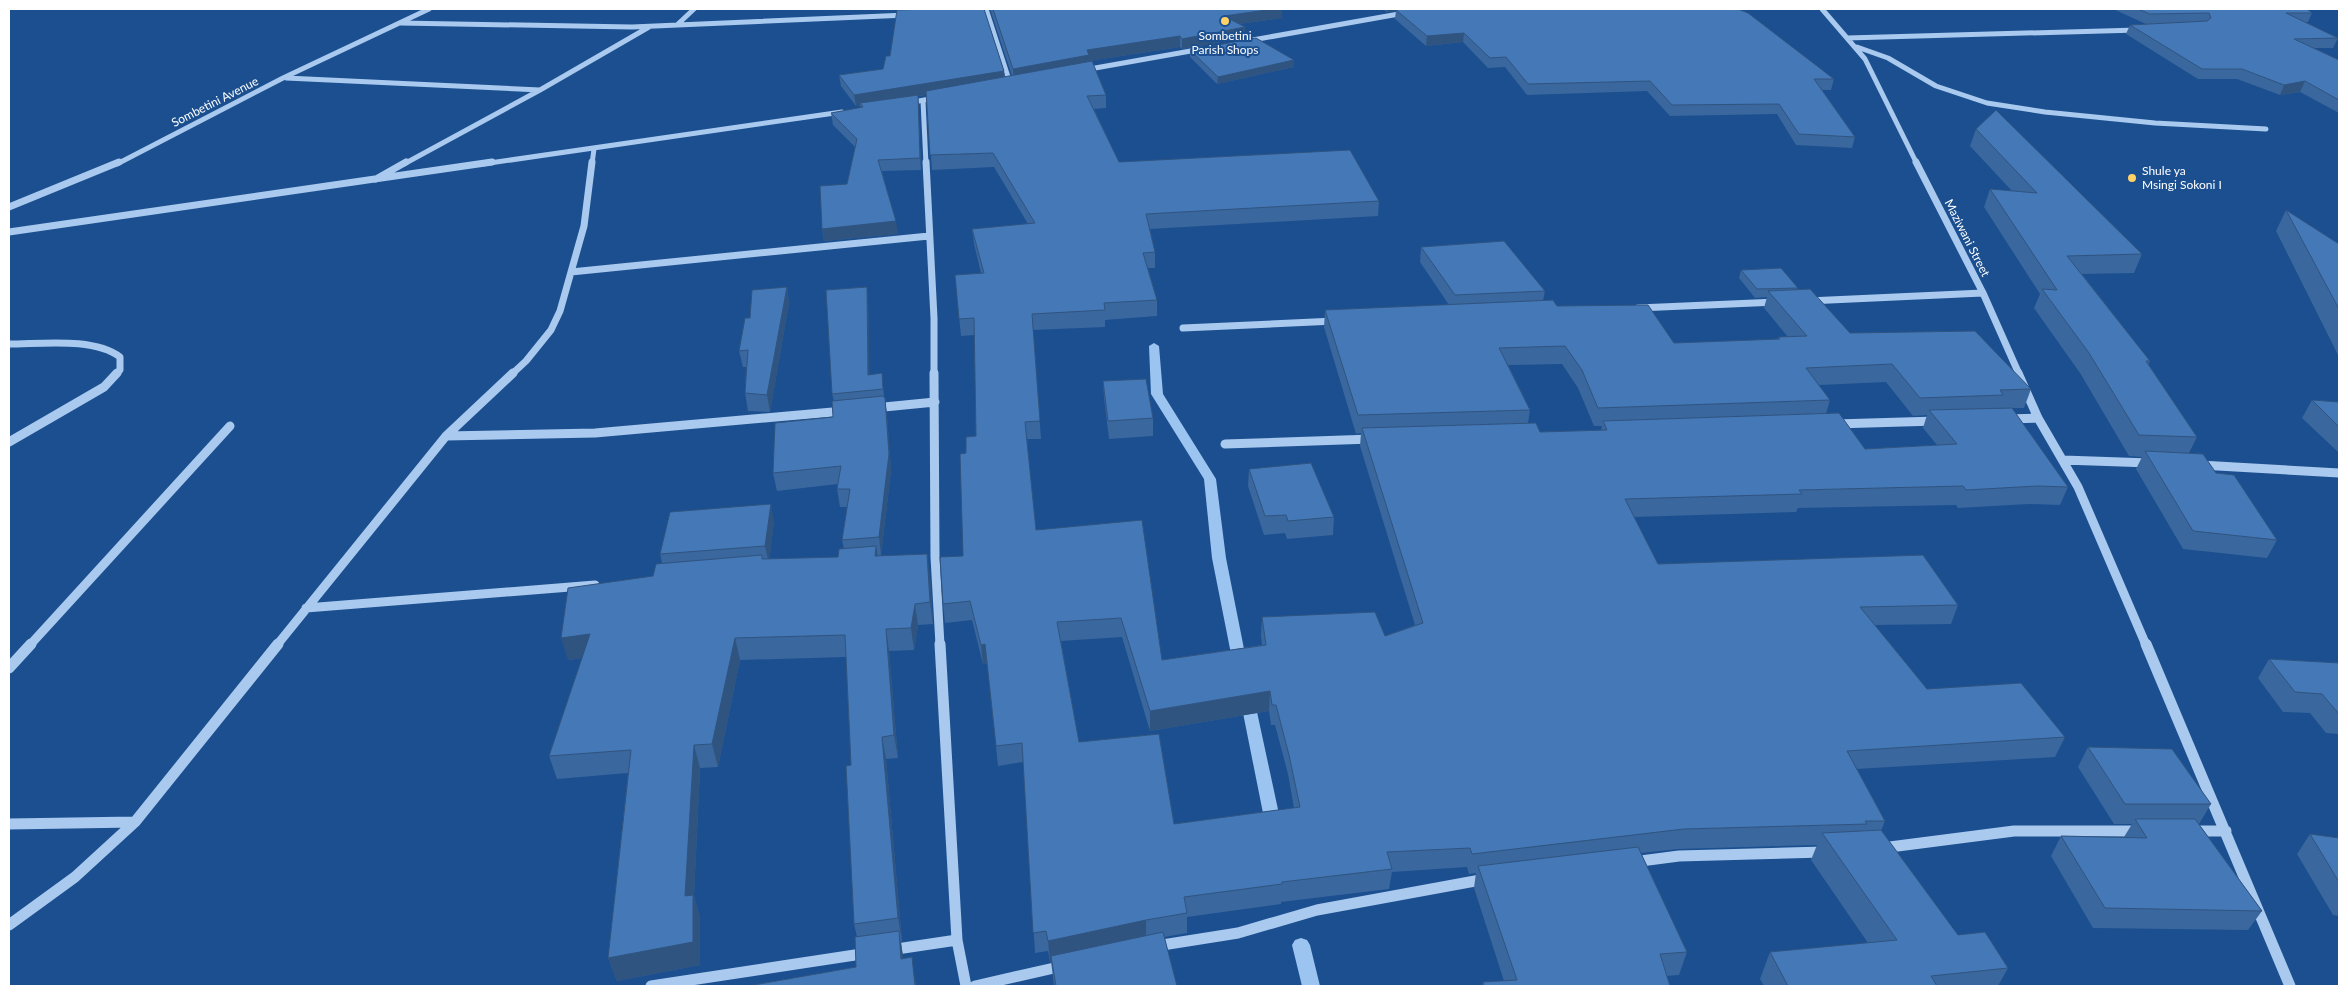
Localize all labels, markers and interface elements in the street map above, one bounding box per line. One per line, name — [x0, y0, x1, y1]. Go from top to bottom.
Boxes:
marker: Sombetini Parish Shops — [1219, 15, 1231, 27]
place label: Sombetini Parish Shops — [1191, 28, 1259, 57]
street label: Sombetini Avenue — [169, 73, 261, 130]
place label: Shule ya Msingi Sokoni I — [2142, 163, 2222, 192]
marker: Shule ya Msingi Sokoni I — [2126, 172, 2138, 184]
street label: Maziwani Street — [1942, 197, 1994, 280]

